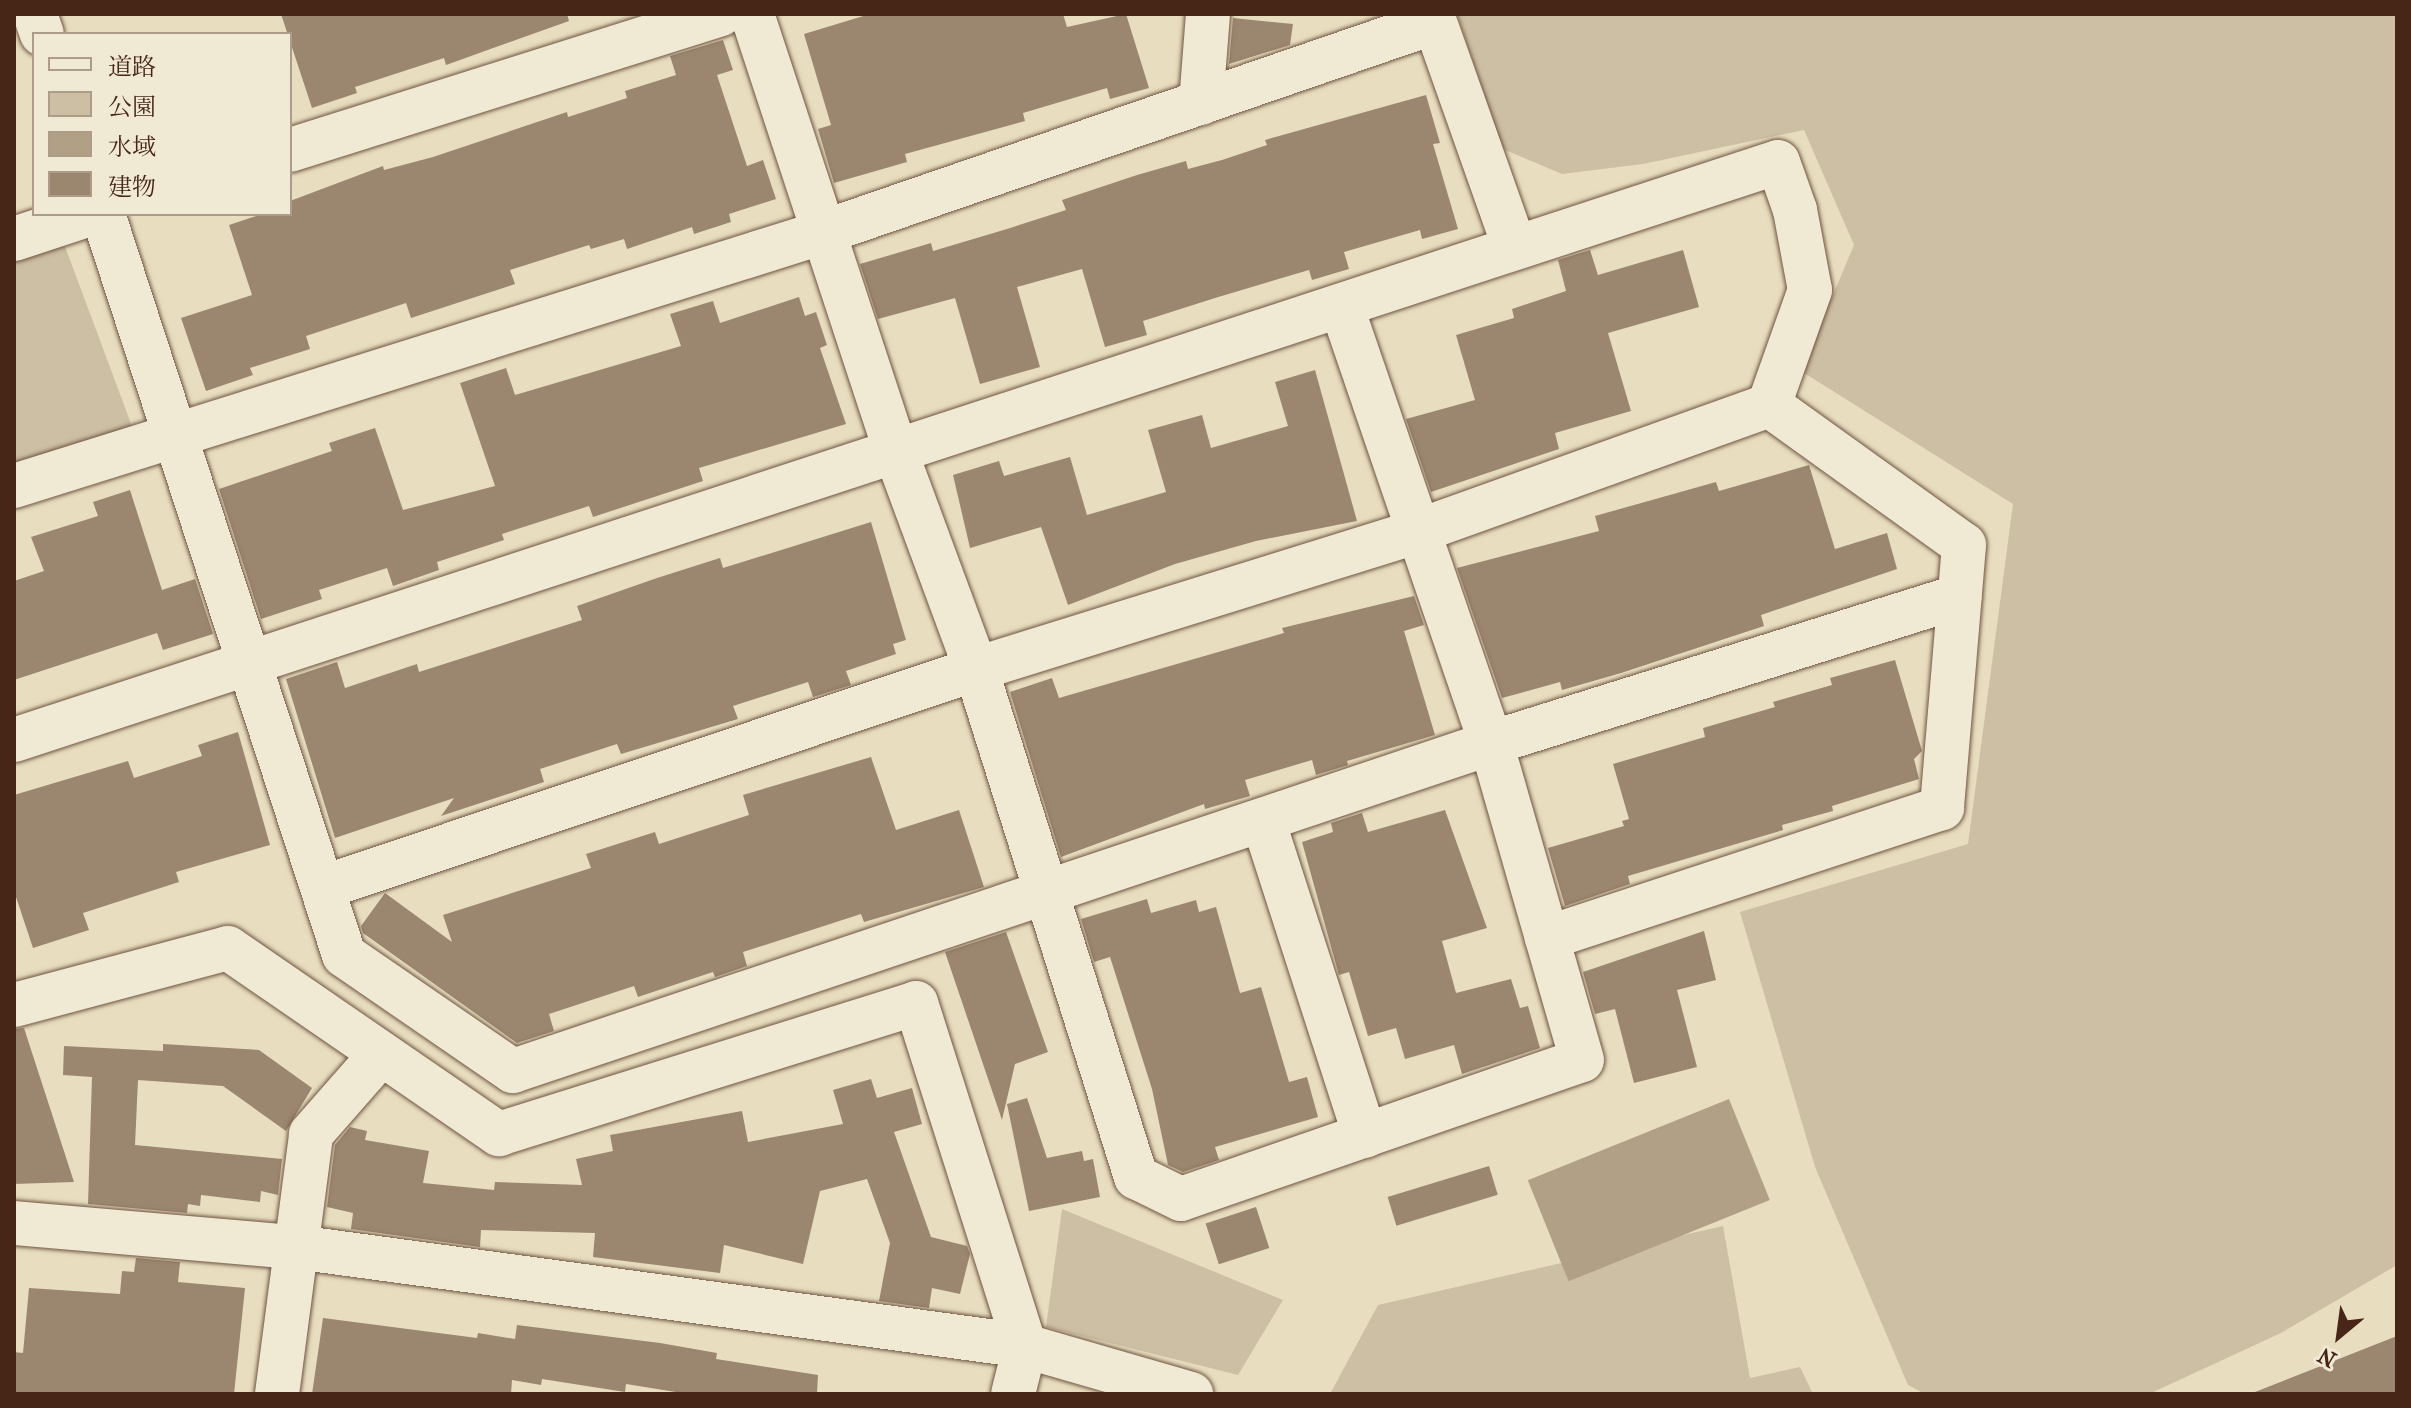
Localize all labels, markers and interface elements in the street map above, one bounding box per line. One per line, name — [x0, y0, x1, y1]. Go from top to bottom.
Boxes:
legend — [32, 32, 292, 216]
text: 道路 — [108, 53, 156, 81]
text: 公園 — [108, 93, 156, 121]
text: 水域 — [108, 133, 156, 161]
text: 建物 — [108, 173, 156, 201]
north arrow — [2299, 1296, 2379, 1376]
text: N — [2314, 1342, 2341, 1372]

